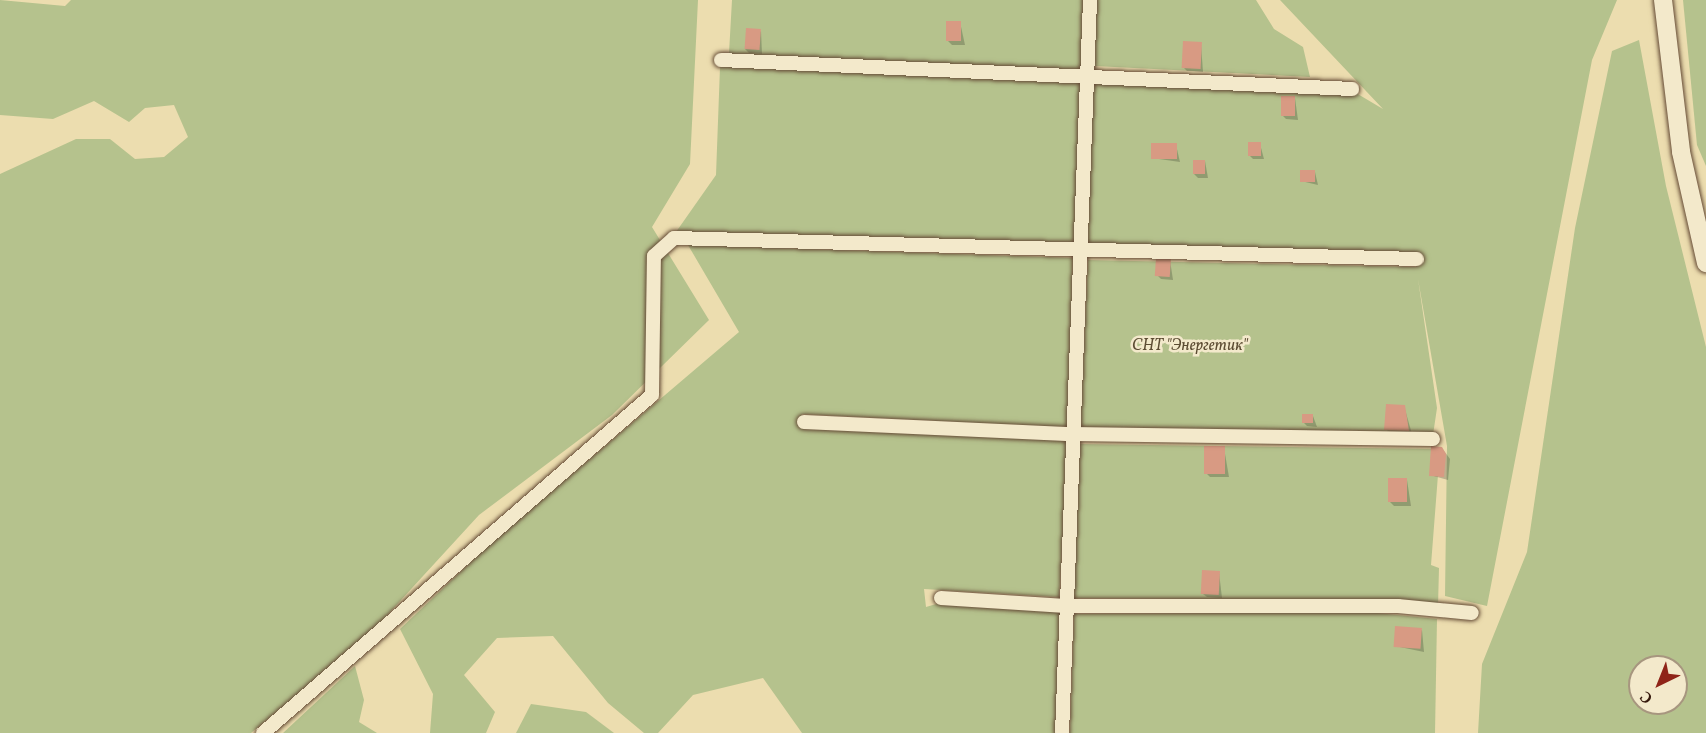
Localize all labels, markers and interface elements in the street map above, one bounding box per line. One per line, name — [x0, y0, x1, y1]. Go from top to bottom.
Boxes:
park label: СНТ "Энергетик" — [1132, 336, 1248, 356]
north arrow — [1628, 655, 1688, 715]
text: С — [1636, 685, 1658, 708]

